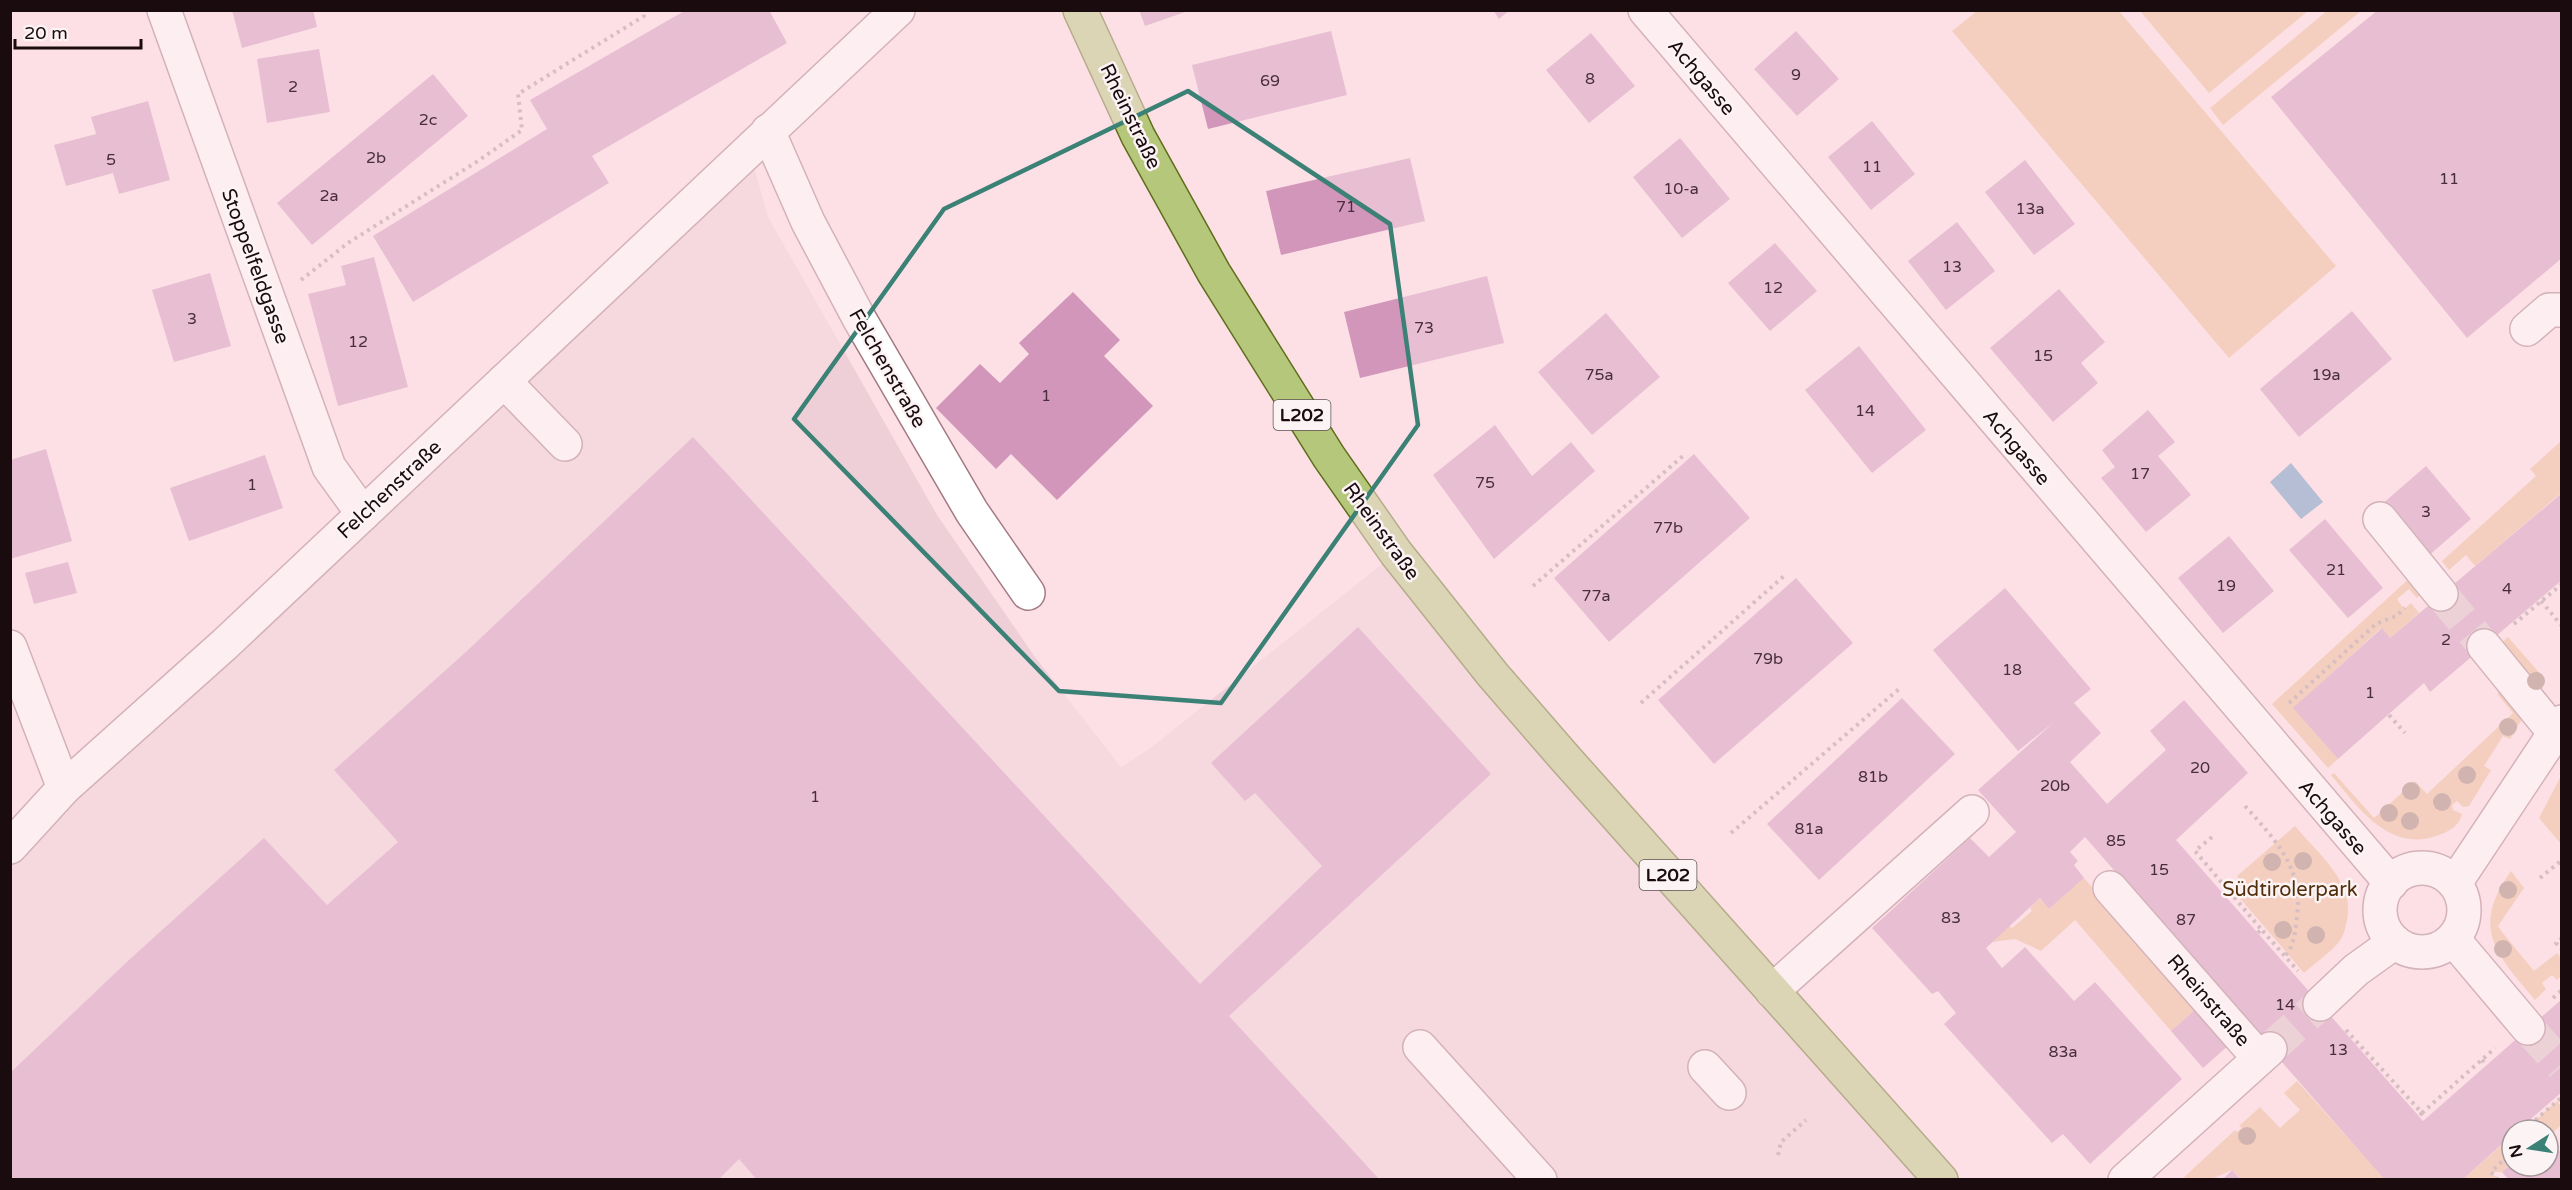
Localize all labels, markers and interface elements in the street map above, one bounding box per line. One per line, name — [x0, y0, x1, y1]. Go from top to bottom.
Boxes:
scale bar — [15, 12, 141, 50]
text: 20 m — [24, 22, 68, 44]
street label: Achgasse — [1663, 35, 1740, 121]
street label: Rheinstraße — [1094, 60, 1166, 173]
house number: 9 — [1791, 65, 1801, 85]
house number: 8 — [1585, 69, 1595, 89]
house number: 69 — [1260, 71, 1280, 91]
house number: 2 — [288, 77, 298, 97]
house number: 2c — [419, 110, 437, 130]
house number: 2b — [366, 148, 386, 168]
house number: 5 — [106, 150, 116, 170]
house number: 11 — [1862, 157, 1882, 177]
house number: 11 — [2439, 169, 2459, 189]
house number: 10-a — [1663, 179, 1699, 199]
street label: Stoppelfeldgasse — [216, 185, 294, 347]
house number: 2a — [319, 186, 339, 206]
house number: 71 — [1336, 197, 1356, 217]
house number: 13a — [2015, 199, 2045, 219]
house number: 13 — [1942, 257, 1962, 277]
house number: 12 — [1763, 278, 1783, 298]
street label: Felchenstraße — [843, 305, 931, 432]
house number: 3 — [187, 309, 197, 329]
house number: 73 — [1414, 318, 1434, 338]
house number: 12 — [348, 332, 368, 352]
house number: 15 — [2033, 346, 2053, 366]
house number: 75a — [1584, 365, 1614, 385]
house number: 19a — [2311, 365, 2341, 385]
house number: 1 — [1041, 386, 1051, 406]
road number: L202 — [1274, 400, 1330, 430]
house number: 14 — [1855, 401, 1875, 421]
street label: Achgasse — [1978, 405, 2055, 491]
street label: Felchenstraße — [333, 435, 447, 544]
house number: 17 — [2130, 464, 2150, 484]
house number: 75 — [1475, 473, 1495, 493]
house number: 1 — [247, 475, 257, 495]
street label: Rheinstraße — [1338, 478, 1425, 585]
house number: 3 — [2421, 502, 2431, 522]
house number: 77b — [1653, 518, 1683, 538]
house number: 21 — [2326, 560, 2346, 580]
house number: 19 — [2216, 576, 2236, 596]
house number: 4 — [2502, 579, 2512, 599]
house number: 77a — [1581, 586, 1611, 606]
house number: 2 — [2441, 630, 2451, 650]
house number: 79b — [1753, 649, 1783, 669]
house number: 18 — [2002, 660, 2022, 680]
house number: 1 — [2365, 683, 2375, 703]
house number: 20 — [2190, 758, 2210, 778]
house number: 81b — [1858, 767, 1888, 787]
street label: Achgasse — [2293, 775, 2371, 860]
house number: 20b — [2040, 776, 2070, 796]
house number: 1 — [810, 787, 820, 807]
house number: 81a — [1794, 819, 1824, 839]
house number: 85 — [2106, 831, 2126, 851]
road number: L202 — [1640, 860, 1696, 890]
house number: 15 — [2149, 860, 2169, 880]
park label: Südtirolerpark — [2222, 878, 2358, 902]
house number: 83 — [1941, 908, 1961, 928]
house number: 87 — [2176, 910, 2196, 930]
street label: Rheinstraße — [2162, 950, 2255, 1052]
house number: 14 — [2275, 995, 2295, 1015]
house number: 13 — [2328, 1040, 2348, 1060]
house number: 83a — [2048, 1042, 2078, 1062]
north arrow — [2500, 1118, 2560, 1178]
text: N — [2505, 1143, 2527, 1159]

